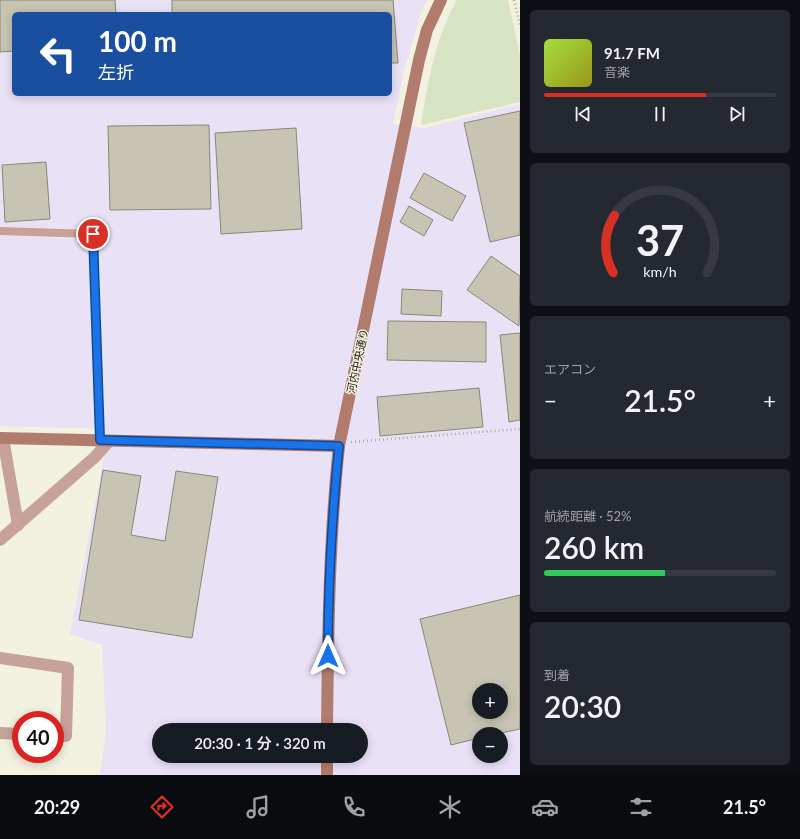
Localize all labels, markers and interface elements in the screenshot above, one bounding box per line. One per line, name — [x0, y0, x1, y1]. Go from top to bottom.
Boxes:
text: 100 m — [98, 24, 177, 58]
icon: left — [32, 28, 84, 80]
text: 91.7 FM — [604, 44, 660, 62]
text: 左折 — [98, 61, 134, 83]
text: 音楽 — [604, 64, 630, 80]
icon: previous — [572, 103, 594, 125]
icon: pause — [649, 103, 671, 125]
icon: next — [726, 103, 748, 125]
text: 37 — [636, 214, 684, 264]
pin — [76, 217, 110, 251]
icon: arrive — [82, 223, 104, 245]
text: km/h — [643, 262, 677, 279]
street label: 河内中央通り — [344, 327, 370, 395]
text: エアコン — [544, 361, 596, 377]
text: 21.5° — [624, 382, 696, 418]
text: − — [544, 387, 557, 414]
text: + — [763, 387, 776, 414]
text: 航続距離 · 52% — [544, 508, 632, 524]
text: 260 km — [544, 529, 644, 565]
position arrow — [307, 635, 349, 677]
text: 到着 — [544, 667, 570, 683]
map controls — [472, 683, 508, 763]
button: + — [472, 683, 508, 719]
text: 20:30 — [544, 688, 621, 724]
speed limit sign: 40 — [12, 711, 64, 763]
button: − — [472, 727, 508, 763]
text: 20:30 · 1 分 · 320 m — [194, 734, 326, 752]
icon: directions — [148, 793, 176, 821]
icon: music — [244, 793, 272, 821]
icon: phone — [340, 793, 368, 821]
icon: climate — [436, 793, 464, 821]
icon: car — [531, 793, 559, 821]
icon: filters — [627, 793, 655, 821]
text: 20:29 — [34, 796, 80, 818]
text: 21.5° — [723, 796, 766, 818]

